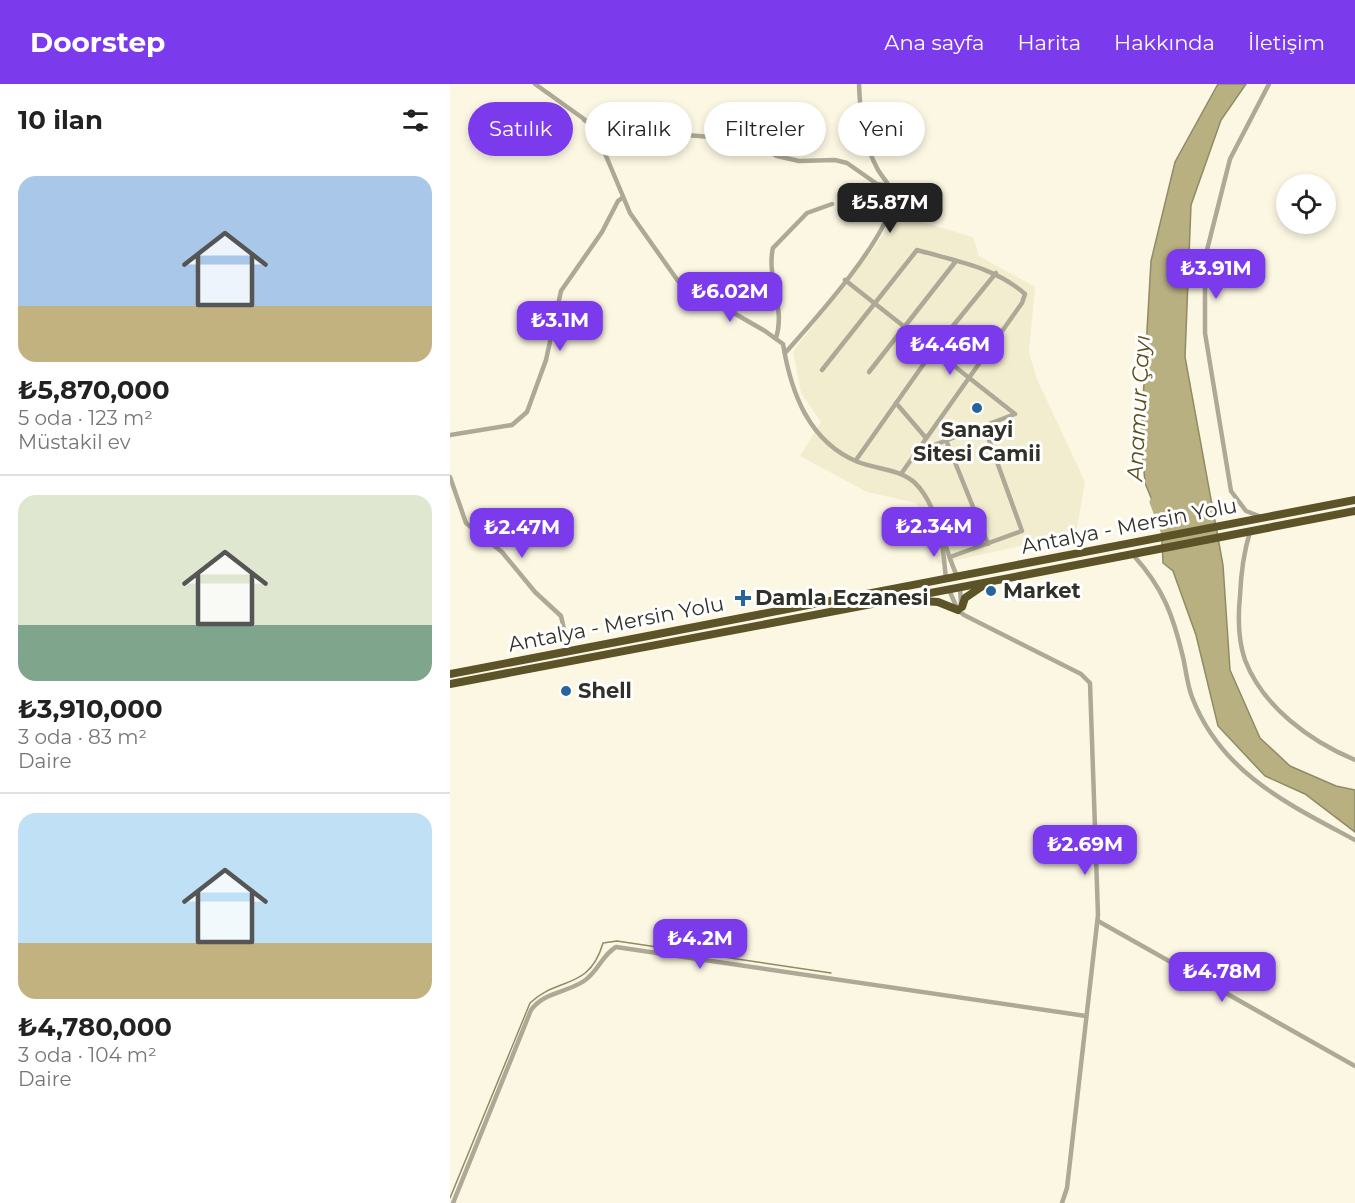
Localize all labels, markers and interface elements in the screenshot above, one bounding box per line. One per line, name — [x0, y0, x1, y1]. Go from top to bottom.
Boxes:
text: Doorstep — [30, 25, 165, 59]
text: Ana sayfa — [884, 30, 984, 55]
text: Harita — [1017, 30, 1081, 55]
text: Hakkında — [1114, 30, 1215, 55]
text: İletişim — [1248, 30, 1325, 55]
chip: Satılık — [468, 102, 573, 156]
chip: Kiralık — [585, 102, 692, 156]
chip: Filtreler — [704, 102, 826, 156]
chip: Yeni — [838, 102, 925, 156]
text: 10 ilan — [18, 104, 103, 136]
icon: filters — [399, 104, 432, 137]
map controls — [1276, 174, 1336, 234]
button: locate — [1276, 174, 1336, 234]
pin: ₺5.87M — [841, 183, 939, 234]
text: ₺5.87M — [851, 190, 929, 214]
icon: home — [171, 215, 279, 323]
pin: ₺3.91M — [1167, 249, 1265, 300]
text: ₺3.91M — [1180, 256, 1252, 280]
pin: ₺6.02M — [681, 272, 779, 323]
text: ₺6.02M — [691, 279, 769, 303]
pin: ₺3.1M — [518, 301, 602, 352]
text: ₺3.1M — [531, 308, 589, 332]
pin: ₺4.46M — [901, 325, 999, 376]
text: ₺4.46M — [910, 332, 990, 356]
water label: Anamur Çayı — [1121, 334, 1156, 484]
text: ₺5,870,000 — [18, 374, 170, 406]
marker: Sanayi Sitesi Camii — [970, 401, 984, 415]
text: 5 oda · 123 m² — [18, 406, 153, 430]
place label: Sanayi Sitesi Camii — [913, 417, 1041, 466]
text: Müstakil ev — [18, 430, 131, 454]
street label: Antalya - Mersin Yolu — [1019, 492, 1239, 559]
pin: ₺2.34M — [885, 507, 983, 558]
pin: ₺2.47M — [473, 508, 571, 559]
text: ₺2.34M — [896, 514, 972, 538]
text: ₺2.47M — [484, 515, 560, 539]
icon: home — [171, 534, 279, 642]
place label: Market — [1003, 578, 1081, 603]
marker: Market — [984, 584, 998, 598]
place label: Damla Eczanesi — [755, 585, 929, 610]
street label: Antalya - Mersin Yolu — [506, 590, 726, 657]
marker: Damla Eczanesi — [736, 591, 750, 605]
place label: Shell — [578, 678, 632, 703]
marker: Shell — [559, 684, 573, 698]
text: ₺3,910,000 — [18, 693, 163, 725]
text: 3 oda · 83 m² — [18, 725, 147, 749]
text: Daire — [18, 749, 72, 773]
pin: ₺2.69M — [1036, 825, 1134, 876]
text: ₺2.69M — [1047, 832, 1123, 856]
icon: home — [171, 852, 279, 960]
pin: ₺4.2M — [658, 919, 742, 970]
text: ₺4.2M — [667, 926, 733, 950]
pin: ₺4.78M — [1173, 952, 1271, 1003]
text: ₺4.78M — [1183, 959, 1261, 983]
text: ₺4,780,000 — [18, 1011, 172, 1043]
text: 3 oda · 104 m² — [18, 1043, 157, 1067]
text: Daire — [18, 1067, 72, 1091]

